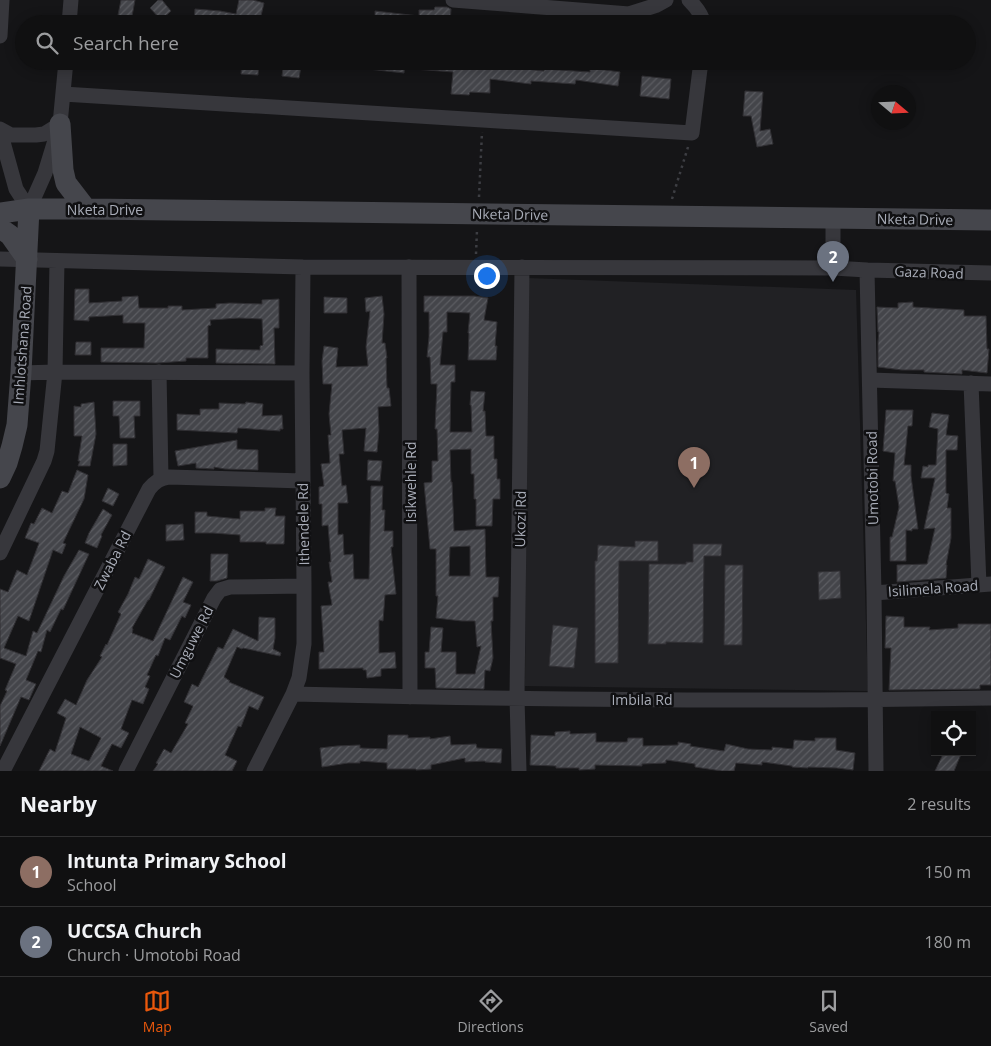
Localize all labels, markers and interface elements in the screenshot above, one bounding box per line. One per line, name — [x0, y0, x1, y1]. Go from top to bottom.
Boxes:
search box — [15, 15, 976, 70]
icon: search — [33, 29, 61, 57]
text: Search here — [73, 30, 179, 56]
north arrow — [871, 85, 916, 130]
street label: Nketa Drive — [67, 200, 143, 219]
street label: Nketa Drive — [472, 204, 549, 224]
street label: Nketa Drive — [877, 209, 954, 229]
pin: 2 — [817, 241, 849, 282]
street label: Gaza Road — [894, 261, 964, 283]
your location — [474, 263, 500, 289]
street label: Imhlotshana Road — [8, 285, 36, 405]
street label: Umotobi Road — [862, 431, 882, 525]
street label: Isikwehle Rd — [401, 441, 420, 523]
pin: 1 — [678, 447, 710, 488]
street label: Ithendele Rd — [293, 483, 313, 565]
street label: Ukozi Rd — [510, 490, 530, 548]
street label: Zwaba Rd — [89, 527, 135, 593]
street label: Isilimela Road — [887, 575, 979, 601]
street label: Umguwe Rd — [165, 603, 217, 681]
street label: Imbila Rd — [611, 690, 673, 709]
map controls — [931, 711, 976, 756]
button: locate — [931, 711, 976, 756]
text: Nearby — [20, 790, 97, 818]
text: 2 results — [907, 793, 971, 815]
text: Intunta Primary School — [67, 848, 287, 874]
text: 1 — [31, 861, 41, 883]
text: 150 m — [925, 861, 971, 883]
text: School — [67, 874, 117, 896]
text: UCCSA Church — [67, 918, 202, 944]
text: 2 — [31, 931, 41, 953]
text: 180 m — [925, 931, 971, 953]
text: Church · Umotobi Road — [67, 944, 241, 966]
tab: Map — [143, 987, 172, 1036]
tab: Directions — [457, 987, 524, 1036]
tab: Saved — [809, 987, 848, 1036]

